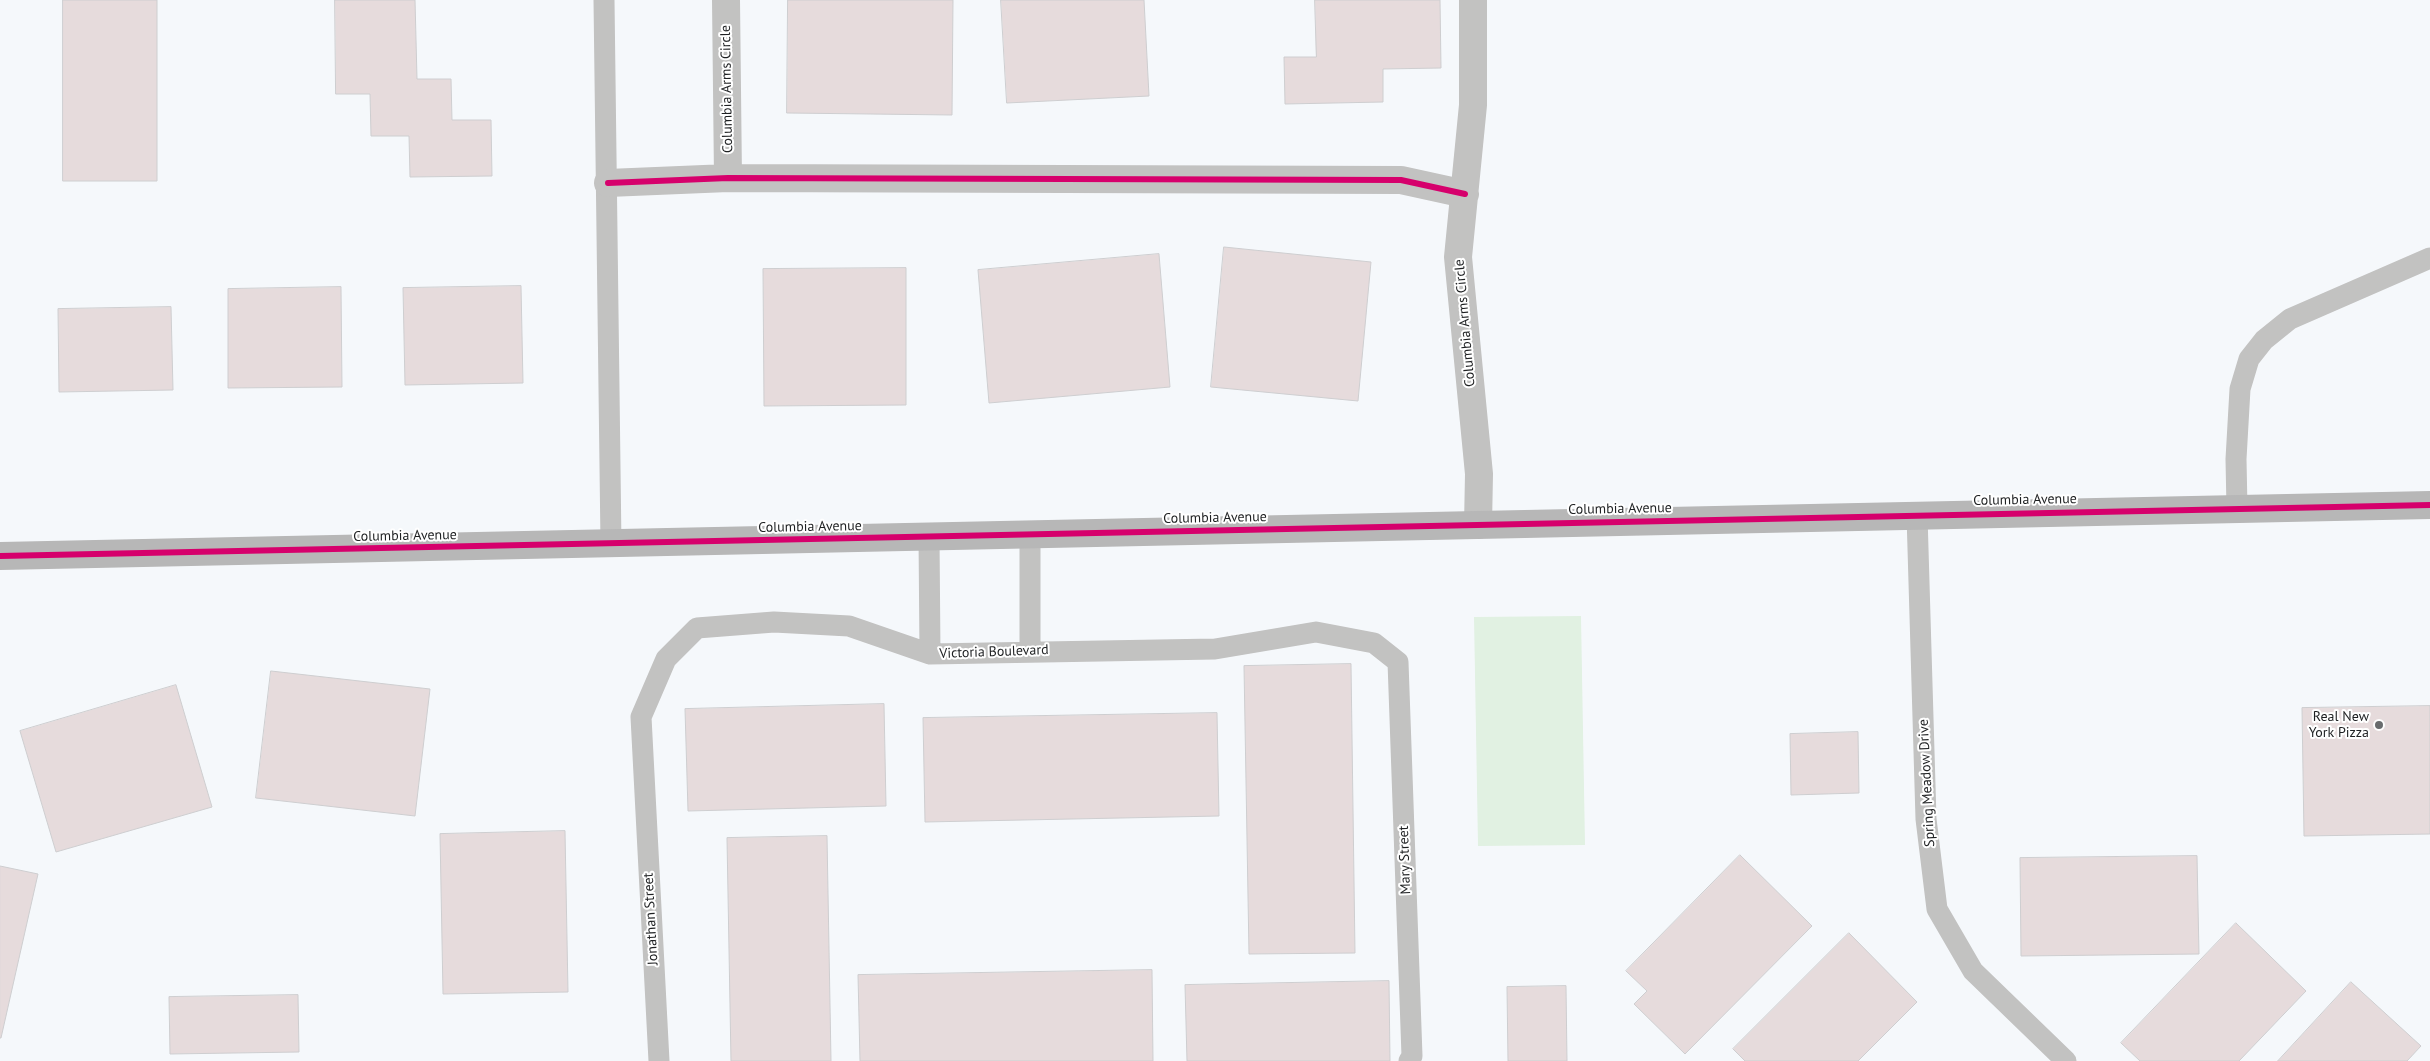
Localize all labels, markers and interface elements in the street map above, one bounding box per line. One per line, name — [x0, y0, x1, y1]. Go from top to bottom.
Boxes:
street label: Columbia Arms Circle — [717, 25, 737, 153]
street label: Columbia Arms Circle — [1451, 259, 1479, 387]
street label: Columbia Avenue — [1973, 491, 2077, 509]
street label: Columbia Avenue — [1568, 500, 1672, 518]
street label: Columbia Avenue — [1163, 509, 1267, 527]
street label: Columbia Avenue — [758, 518, 862, 536]
street label: Columbia Avenue — [353, 527, 457, 545]
street label: Victoria Boulevard — [939, 642, 1049, 662]
place label: Real New York Pizza — [2309, 709, 2369, 742]
street label: Spring Meadow Drive — [1915, 719, 1939, 847]
marker: Real New York Pizza — [2373, 719, 2385, 731]
street label: Mary Street — [1395, 825, 1415, 895]
street label: Jonathan Street — [640, 872, 662, 966]

